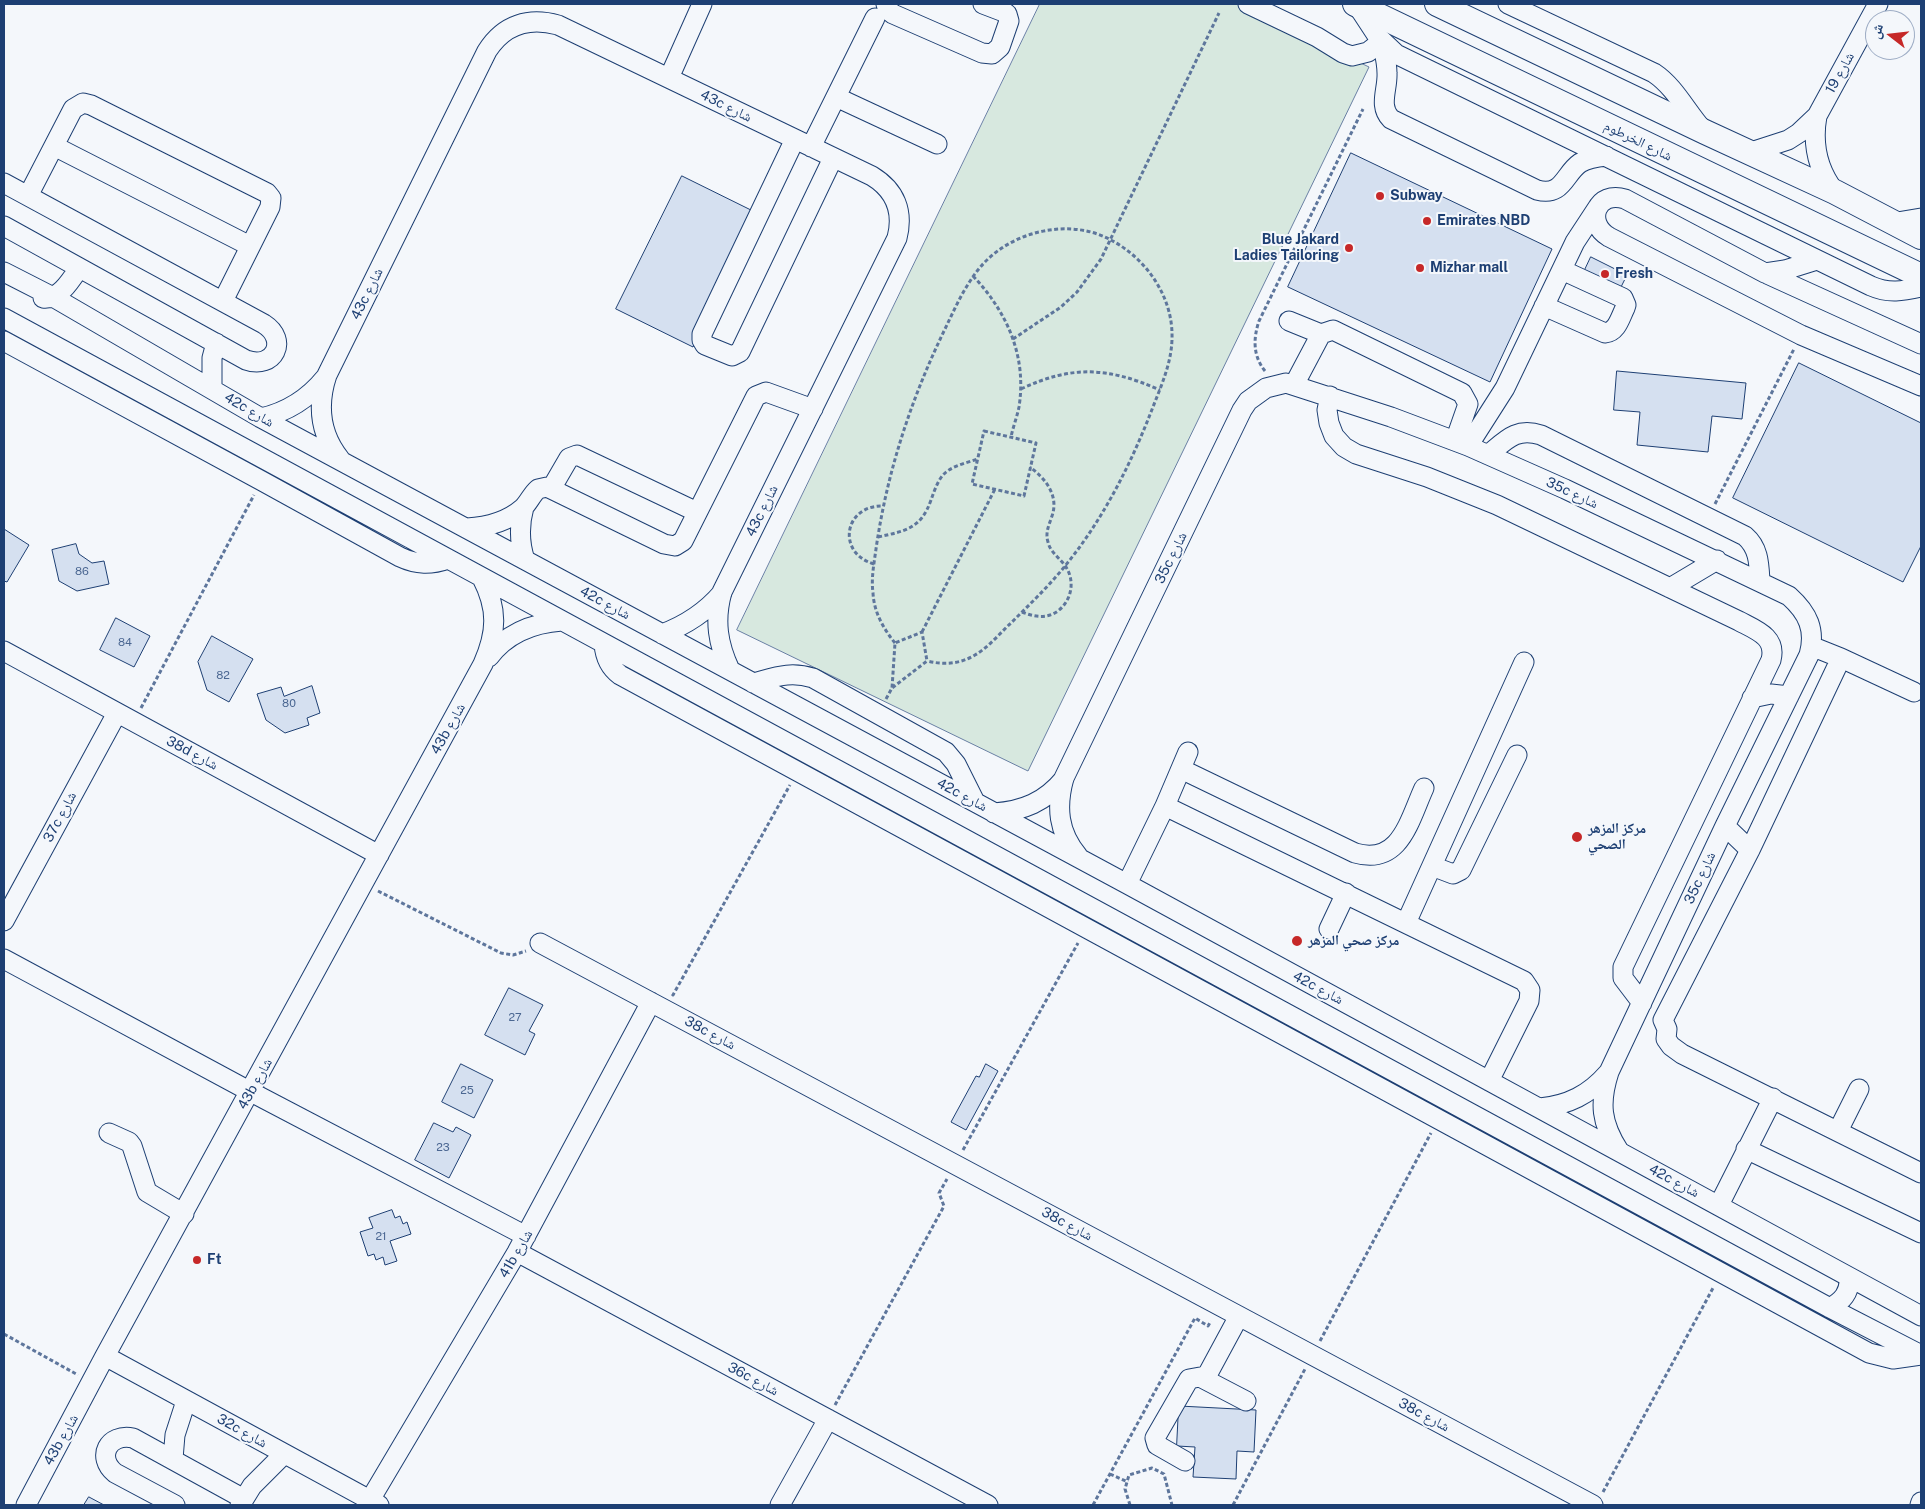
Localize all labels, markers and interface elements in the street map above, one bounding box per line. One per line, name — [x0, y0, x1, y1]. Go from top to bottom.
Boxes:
north arrow — [1865, 10, 1915, 60]
text: ش — [1867, 22, 1886, 40]
street label: شارع 19 — [1822, 49, 1858, 97]
street label: 43c شارع — [697, 86, 755, 126]
street label: شارع الخرطوم — [1601, 117, 1675, 165]
place label: Subway — [1390, 188, 1443, 204]
marker: Subway — [1374, 190, 1386, 202]
place label: Emirates NBD — [1437, 213, 1530, 229]
marker: Emirates NBD — [1421, 215, 1433, 227]
place label: Blue Jakard Ladies Tailoring — [1234, 232, 1339, 264]
marker: Blue Jakard Ladies Tailoring — [1343, 242, 1355, 254]
place label: Mizhar mall — [1430, 260, 1508, 276]
marker: Mizhar mall — [1414, 262, 1426, 274]
street label: 43c شارع — [347, 265, 387, 323]
place label: Fresh — [1615, 266, 1653, 282]
marker: Fresh — [1599, 268, 1611, 280]
street label: 42c شارع — [221, 389, 277, 431]
street label: 35c شارع — [1543, 474, 1601, 512]
street label: 43c شارع — [742, 482, 782, 540]
street label: 35c شارع — [1151, 529, 1191, 587]
house number: 86 — [75, 565, 89, 579]
street label: 42c شارع — [577, 583, 633, 623]
house number: 84 — [118, 636, 132, 650]
house number: 82 — [216, 669, 230, 683]
house number: 80 — [282, 697, 296, 711]
street label: 43b شارع — [427, 700, 469, 758]
street label: 38d شارع — [163, 732, 221, 774]
street label: 42c شارع — [934, 775, 990, 815]
street label: 37c شارع — [40, 789, 80, 845]
place label: مركز المزهر الصحي — [1588, 821, 1646, 854]
marker: مركز المزهر الصحي — [1570, 830, 1584, 844]
street label: 35c شارع — [1681, 849, 1719, 907]
place label: مركز صحي المزهر — [1308, 933, 1399, 949]
marker: مركز صحي المزهر — [1290, 934, 1304, 948]
street label: 42c شارع — [1290, 968, 1346, 1008]
house number: 27 — [508, 1011, 522, 1025]
street label: 38c شارع — [682, 1013, 738, 1053]
street label: 43b شارع — [234, 1055, 276, 1113]
house number: 25 — [460, 1084, 474, 1098]
house number: 23 — [436, 1141, 450, 1155]
street label: 42c شارع — [1646, 1161, 1702, 1201]
street label: 38c شارع — [1039, 1204, 1095, 1244]
street label: 41b شارع — [496, 1227, 536, 1281]
house number: 21 — [375, 1230, 387, 1244]
place label: Ft — [207, 1252, 221, 1268]
marker: Ft — [191, 1254, 203, 1266]
street label: 36c شارع — [725, 1359, 781, 1399]
street label: 38c شارع — [1396, 1395, 1452, 1435]
street label: 32c شارع — [214, 1410, 270, 1452]
street label: 43b شارع — [40, 1411, 82, 1469]

